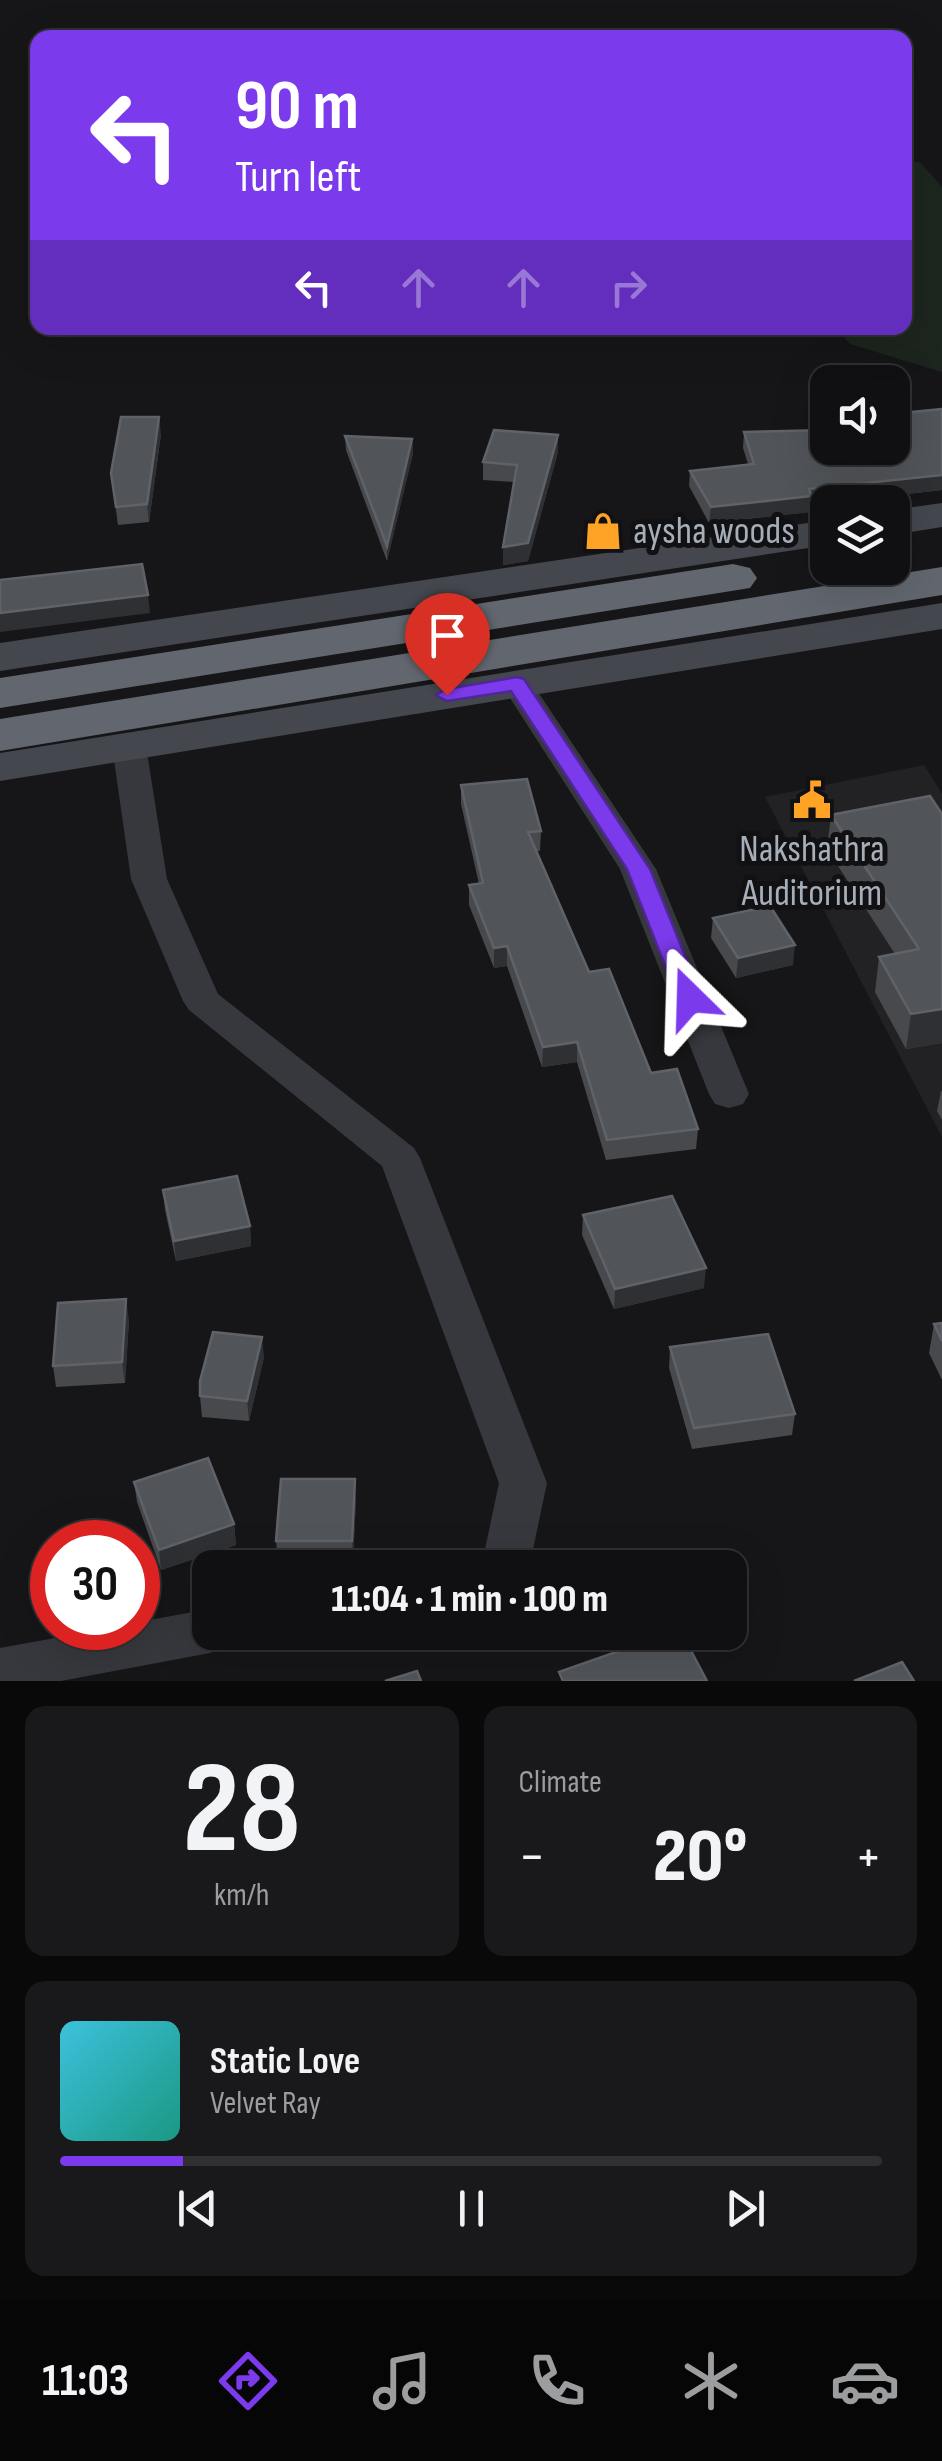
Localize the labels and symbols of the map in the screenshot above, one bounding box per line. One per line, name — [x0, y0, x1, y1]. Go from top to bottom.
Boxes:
place label: aysha woods — [633, 509, 795, 554]
shop icon: aysha woods — [582, 510, 624, 552]
pin — [405, 593, 490, 696]
public building icon: Nakshathra Auditorium — [791, 779, 833, 821]
place label: Nakshathra Auditorium — [739, 827, 885, 916]
position arrow — [638, 946, 742, 1050]
speed limit sign: 30 — [30, 1520, 160, 1650]

